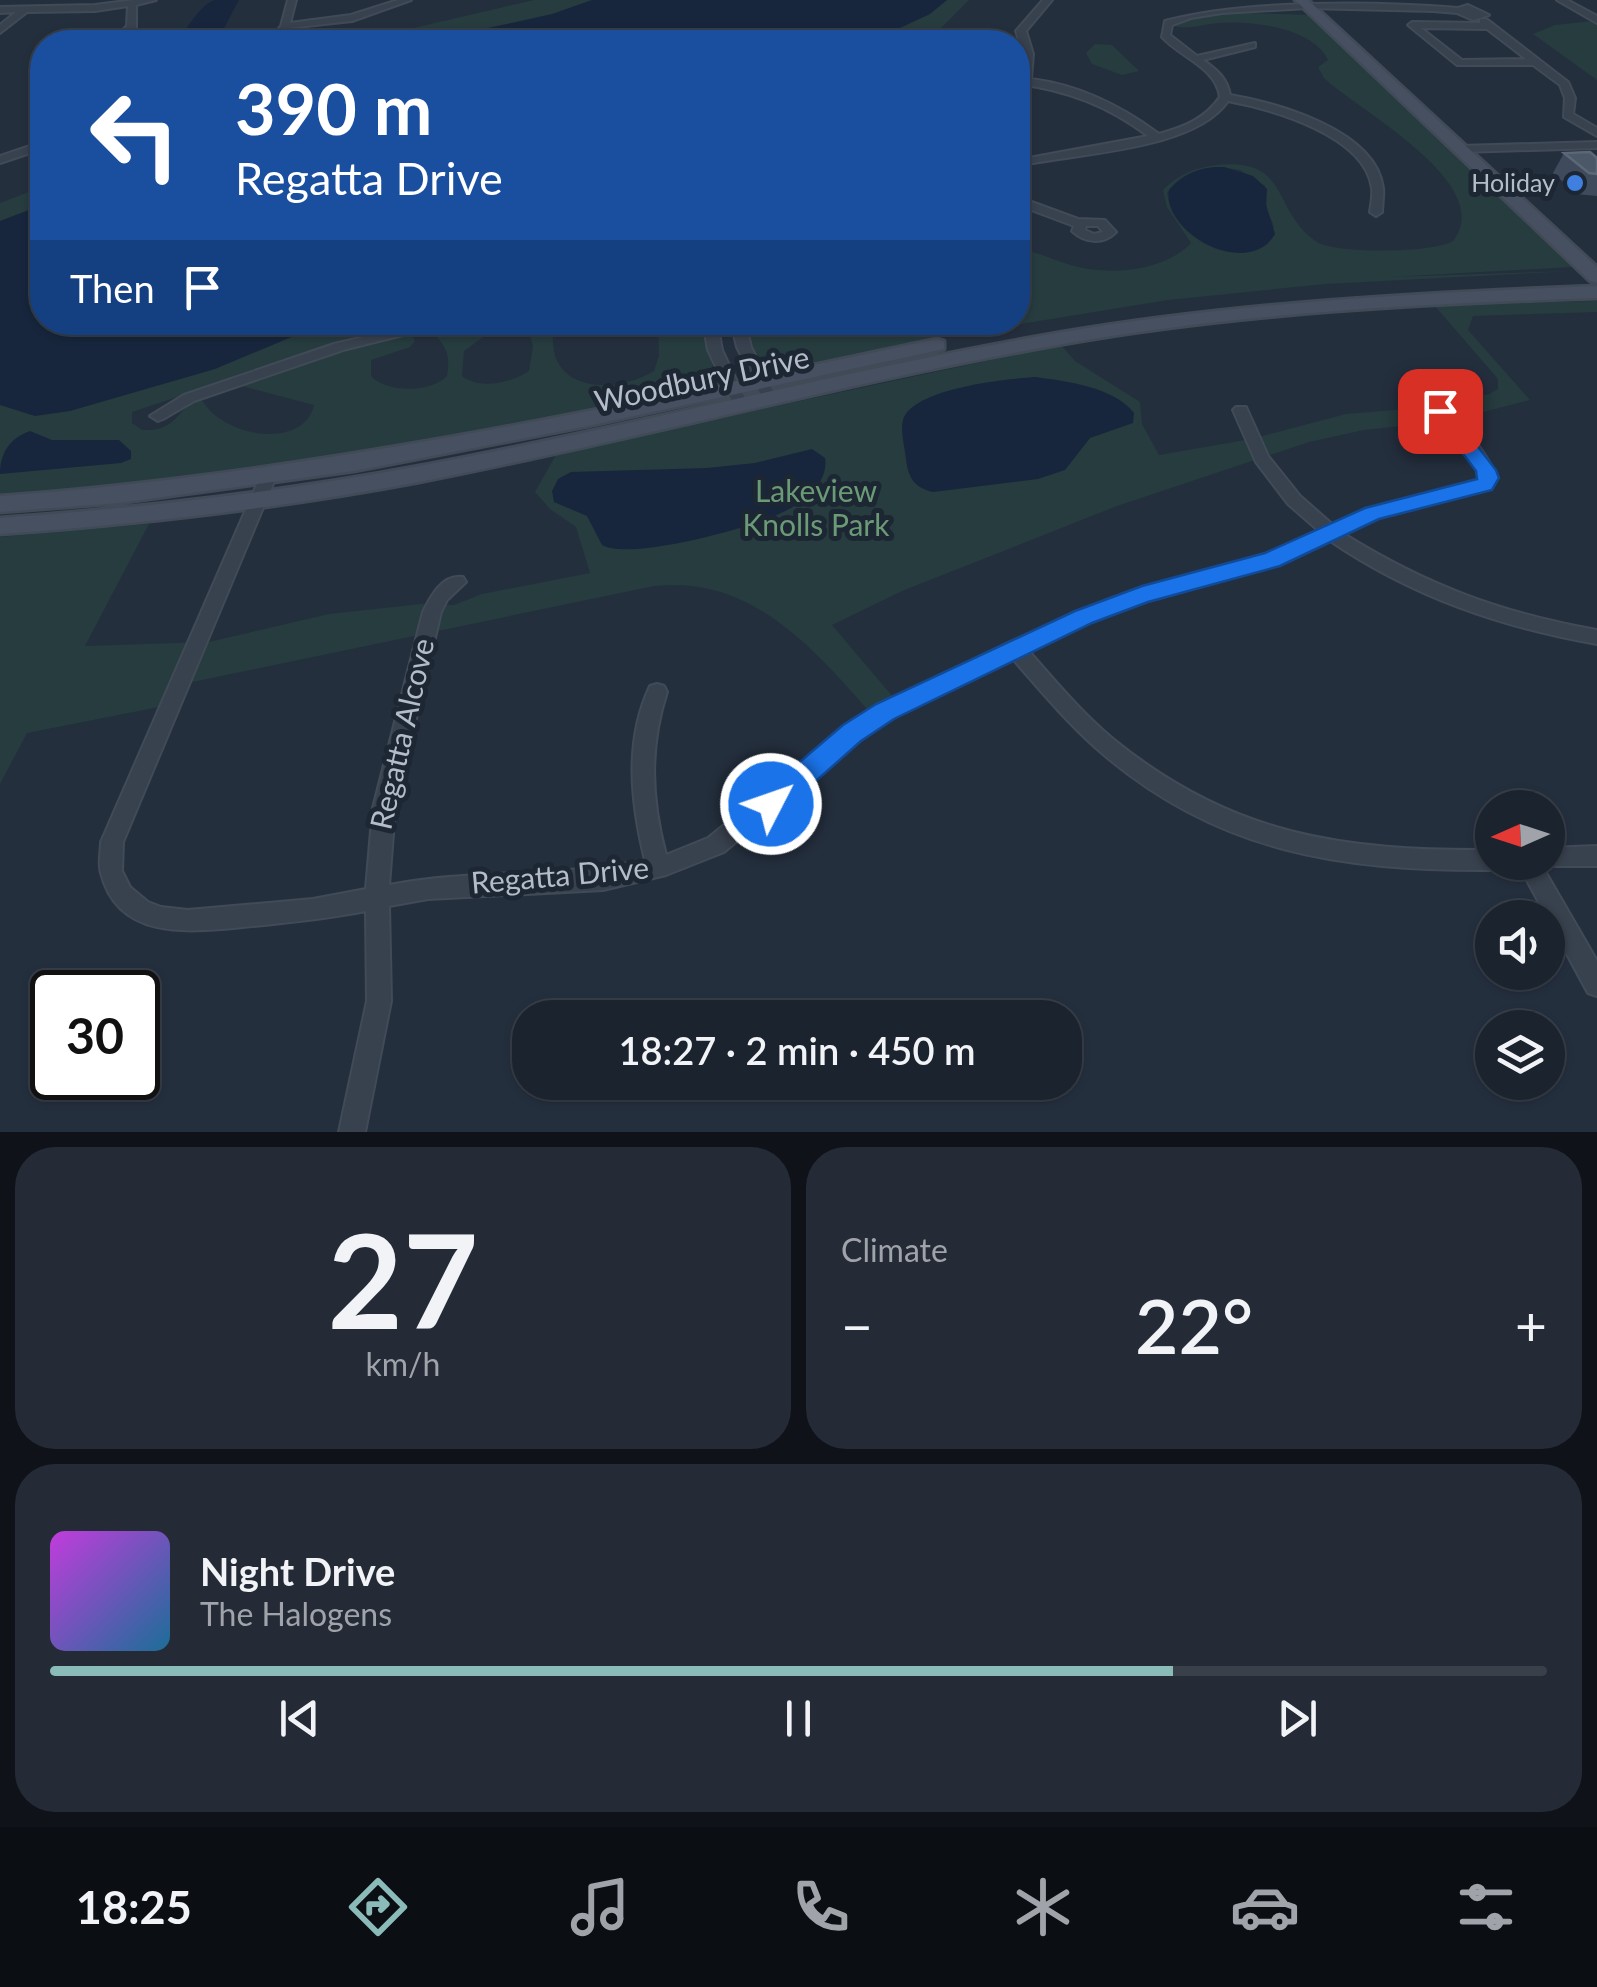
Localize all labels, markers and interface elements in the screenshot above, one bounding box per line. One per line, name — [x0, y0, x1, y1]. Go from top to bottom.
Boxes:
text: 390 m — [235, 66, 432, 150]
icon: left — [70, 70, 200, 200]
text: Regatta Drive — [235, 151, 503, 205]
place label: Holiday — [1471, 167, 1555, 197]
marker: Holiday — [1564, 172, 1586, 194]
icon: arrive — [175, 260, 230, 315]
text: Then — [70, 265, 155, 311]
street label: Woodbury Drive — [591, 338, 812, 418]
pin — [1398, 369, 1483, 454]
icon: arrive — [1413, 384, 1468, 439]
park label: Lakeview Knolls Park — [742, 472, 890, 542]
street label: Regatta Alcove — [362, 635, 441, 833]
position arrow — [719, 752, 823, 856]
north arrow — [1475, 790, 1565, 880]
map controls — [1475, 790, 1565, 1100]
street label: Regatta Drive — [469, 848, 650, 900]
button: sound — [1475, 900, 1565, 990]
speed limit sign: 30 — [30, 970, 160, 1100]
button: layers — [1475, 1010, 1565, 1100]
text: 18:27 · 2 min · 450 m — [619, 1027, 975, 1073]
text: 27 — [328, 1201, 478, 1357]
text: Climate — [841, 1230, 948, 1269]
text: 22° — [1135, 1280, 1253, 1370]
text: − — [841, 1292, 873, 1358]
text: + — [1515, 1292, 1547, 1358]
text: km/h — [366, 1344, 440, 1383]
text: Night Drive — [200, 1548, 395, 1594]
text: The Halogens — [200, 1594, 392, 1633]
icon: previous — [272, 1691, 327, 1746]
icon: pause — [771, 1691, 826, 1746]
icon: next — [1270, 1691, 1325, 1746]
icon: directions — [343, 1872, 413, 1942]
icon: music — [565, 1872, 635, 1942]
icon: phone — [786, 1872, 856, 1942]
icon: climate — [1008, 1872, 1078, 1942]
icon: car — [1230, 1872, 1300, 1942]
icon: filters — [1451, 1872, 1521, 1942]
text: 18:25 — [76, 1880, 192, 1934]

